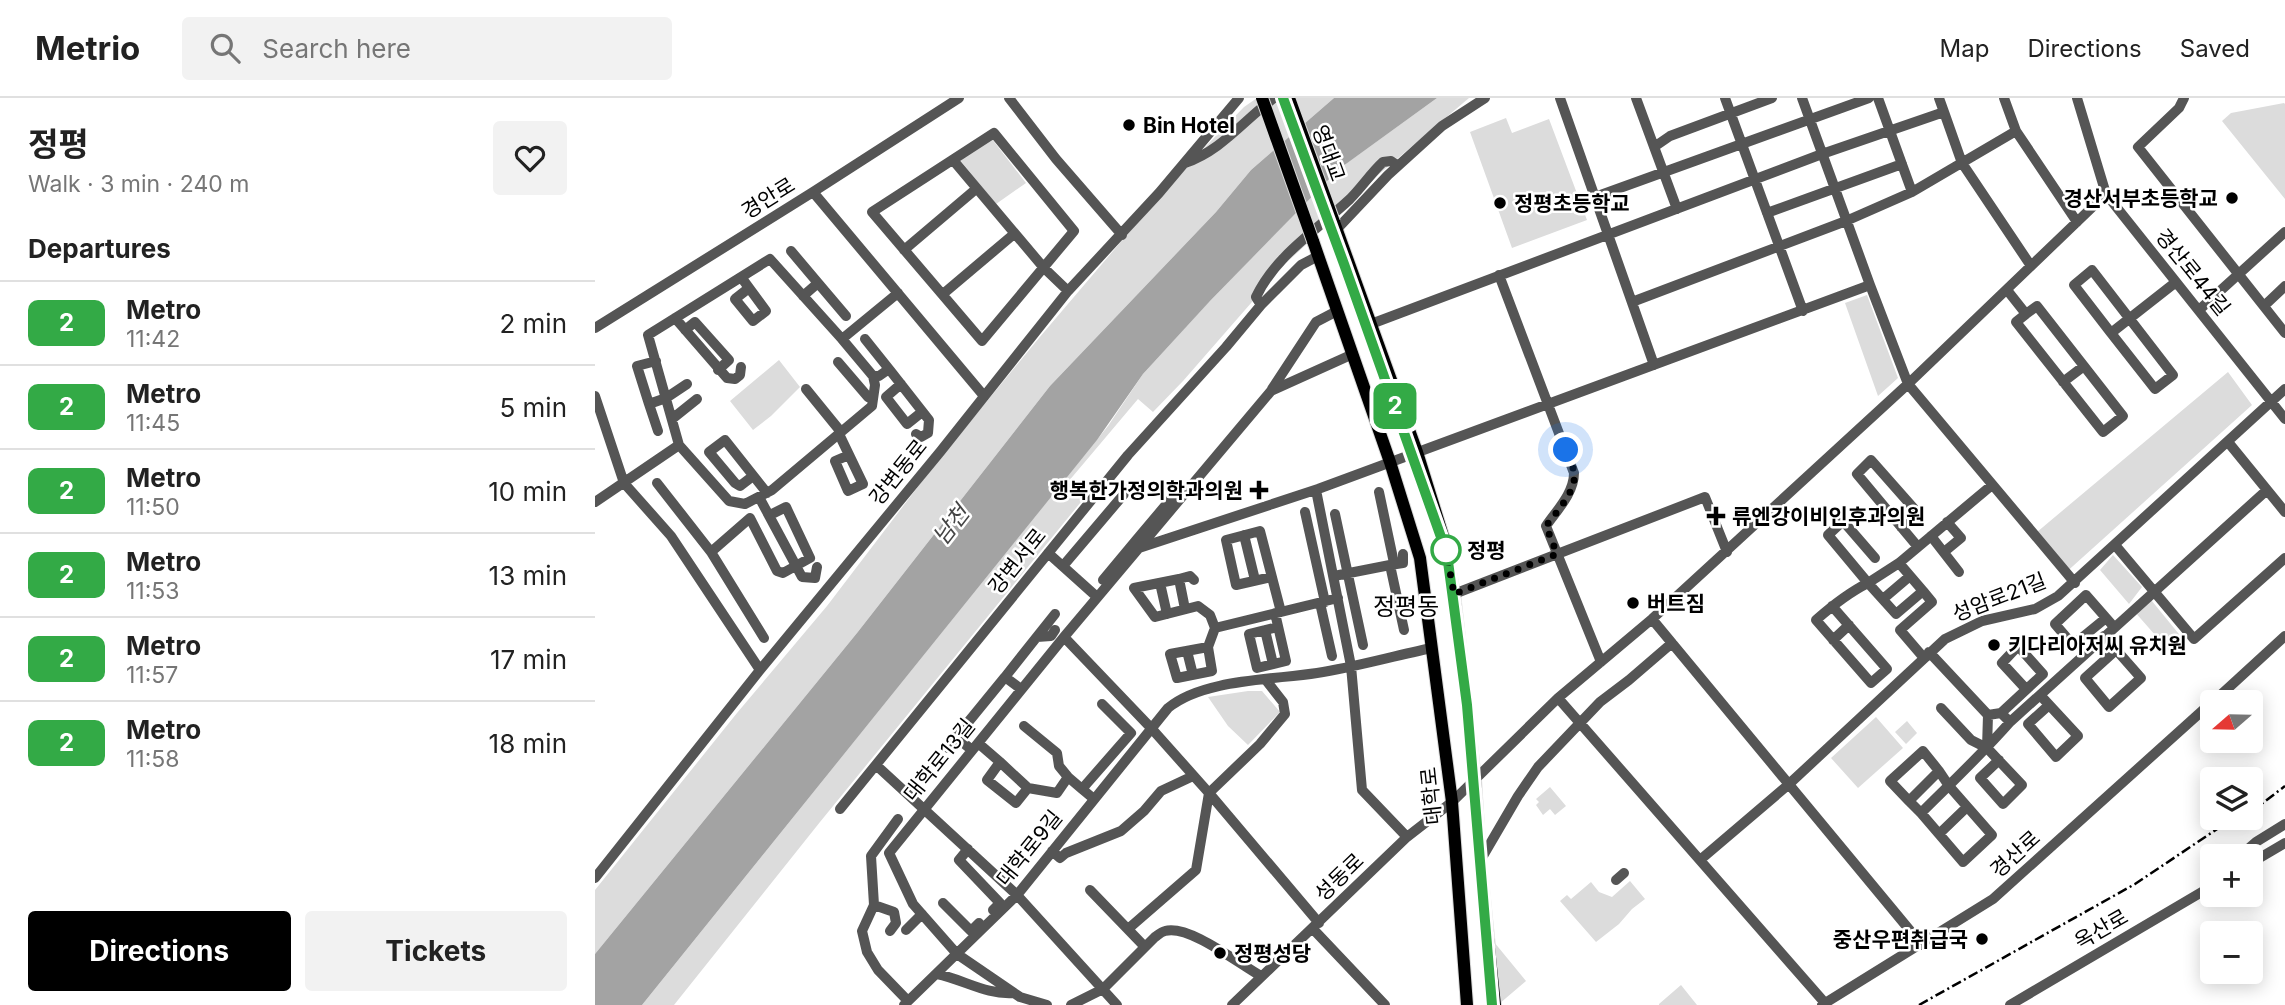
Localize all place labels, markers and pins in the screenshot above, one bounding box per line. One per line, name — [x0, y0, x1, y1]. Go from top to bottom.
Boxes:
place label: Bin Hotel — [1143, 113, 1235, 138]
marker: Bin Hotel — [1121, 117, 1137, 133]
place label: 경산서부초등학교 — [2063, 186, 2218, 211]
marker: 경산서부초등학교 — [2224, 190, 2240, 206]
place label: 정평초등학교 — [1514, 191, 1630, 216]
marker: 정평초등학교 — [1492, 195, 1508, 211]
place label: 행복한가정의학과의원 — [1050, 478, 1243, 503]
marker: 행복한가정의학과의원 — [1249, 480, 1269, 500]
place label: 류엔강이비인후과의원 — [1732, 504, 1925, 529]
marker: 류엔강이비인후과의원 — [1706, 506, 1726, 526]
marker: 정평 — [1431, 535, 1461, 565]
place label: 정평 — [1467, 538, 1506, 563]
place label: 버트짐 — [1647, 591, 1705, 616]
marker: 버트짐 — [1625, 595, 1641, 611]
place label: 키다리아저씨 유치원 — [2008, 633, 2187, 658]
marker: 키다리아저씨 유치원 — [1986, 637, 2002, 653]
place label: 중산우편취급국 — [1833, 927, 1968, 952]
marker: 중산우편취급국 — [1974, 931, 1990, 947]
place label: 정평성당 — [1234, 941, 1311, 966]
marker: 정평성당 — [1212, 945, 1228, 961]

